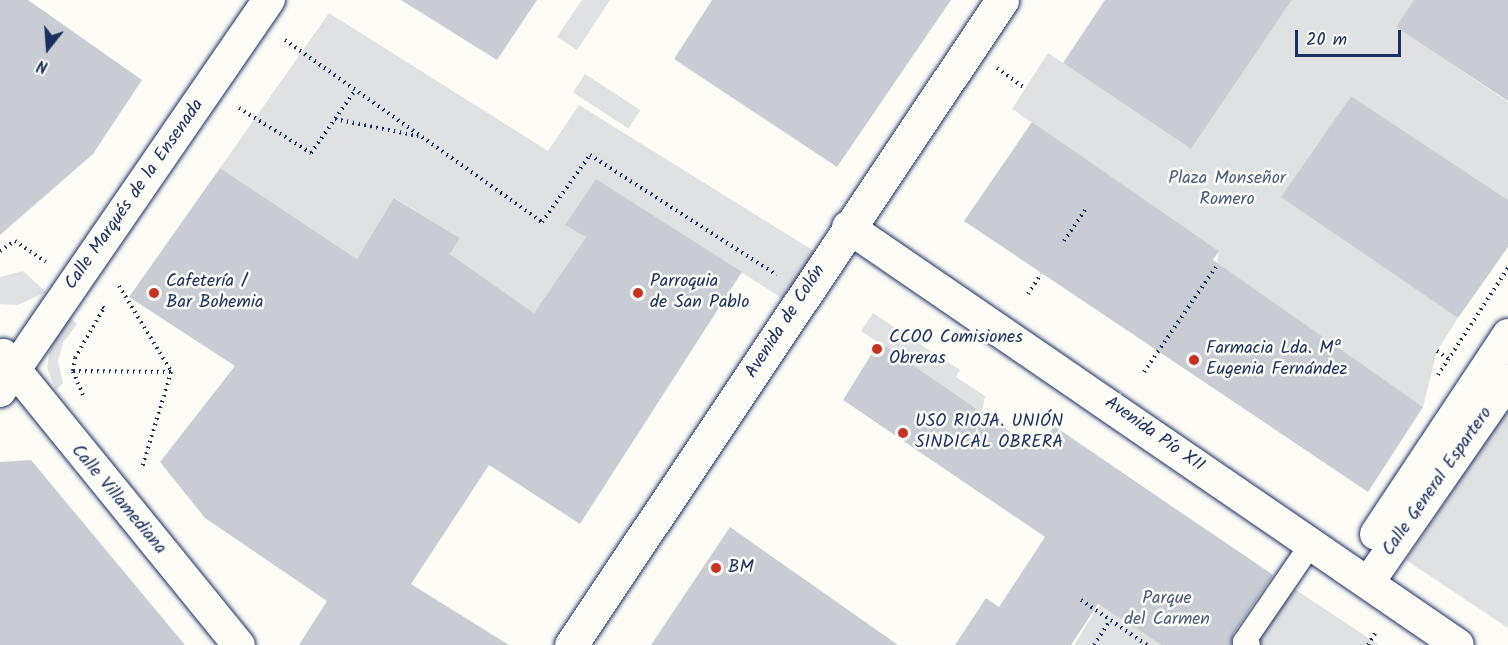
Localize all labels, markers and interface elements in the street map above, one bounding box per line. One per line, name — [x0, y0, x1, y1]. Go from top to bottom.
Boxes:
north arrow — [18, 18, 78, 78]
scale bar — [1298, 18, 1404, 56]
text: 20 m — [1306, 26, 1347, 55]
text: N — [34, 52, 51, 79]
street label: Calle Marqués de la Ensenada — [61, 96, 209, 294]
park label: Plaza Monseñor Romero — [1168, 169, 1286, 212]
street label: Avenida de Colón — [741, 261, 831, 383]
place label: Cafetería / Bar Bohemia — [166, 272, 264, 314]
place label: Parroquia de San Pablo — [650, 272, 749, 314]
marker: Cafetería / Bar Bohemia — [147, 286, 161, 300]
marker: Parroquia de San Pablo — [631, 286, 645, 300]
place label: CCOO Comisiones Obreras — [889, 328, 1023, 370]
place label: Farmacia Lda. Mª Eugenia Fernández — [1206, 339, 1348, 382]
marker: CCOO Comisiones Obreras — [870, 342, 884, 356]
marker: Farmacia Lda. Mª Eugenia Fernández — [1187, 353, 1201, 367]
street label: Avenida Pío XII — [1100, 393, 1208, 477]
street label: Calle General Espartero — [1379, 403, 1497, 561]
place label: USO RIOJA. UNIÓN SINDICAL OBRERA — [915, 412, 1063, 454]
marker: USO RIOJA. UNIÓN SINDICAL OBRERA — [896, 426, 910, 440]
street label: Calle Villamediana — [66, 441, 170, 559]
place label: BM — [728, 557, 754, 579]
marker: BM — [709, 561, 723, 575]
park label: Parque del Carmen — [1124, 589, 1210, 632]

